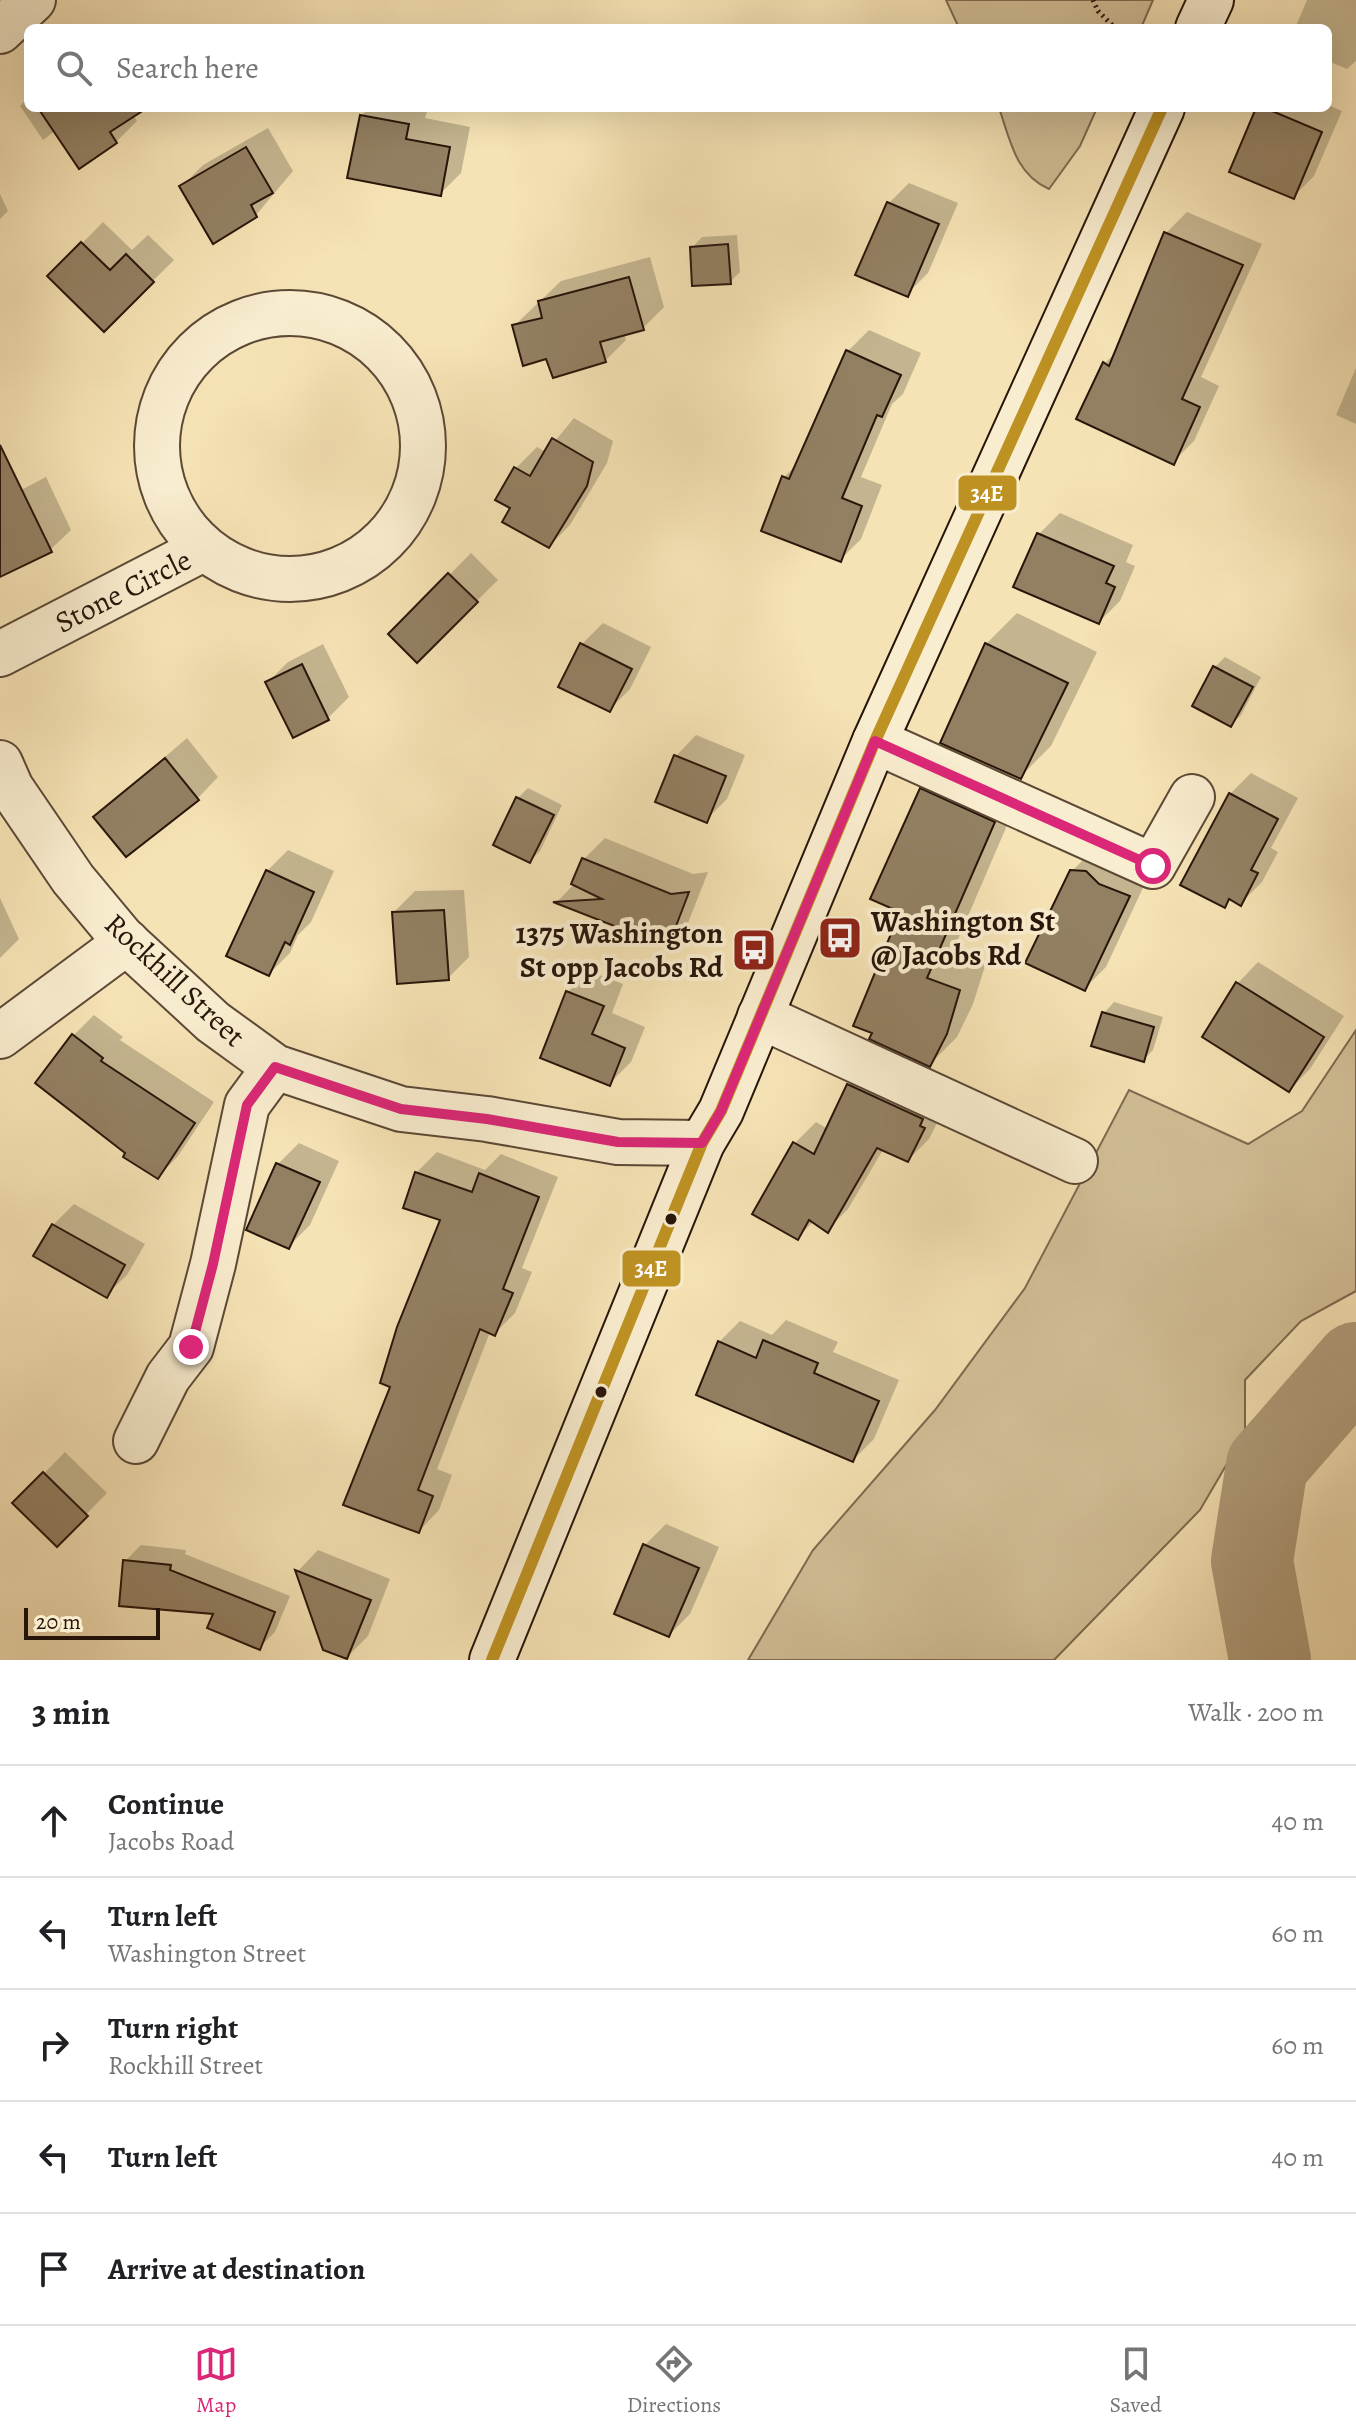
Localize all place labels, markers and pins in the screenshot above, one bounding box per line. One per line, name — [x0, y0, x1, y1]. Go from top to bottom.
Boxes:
place label: Washington St @ Jacobs Rd — [870, 901, 1055, 975]
place label: 1375 Washington St opp Jacobs Rd — [516, 913, 724, 987]
bus stop icon: Washington St @ Jacobs Rd — [816, 914, 864, 962]
bus stop icon: 1375 Washington St opp Jacobs Rd — [730, 926, 778, 974]
unlabelled marker — [663, 1211, 679, 1227]
unlabelled marker — [593, 1384, 609, 1400]

